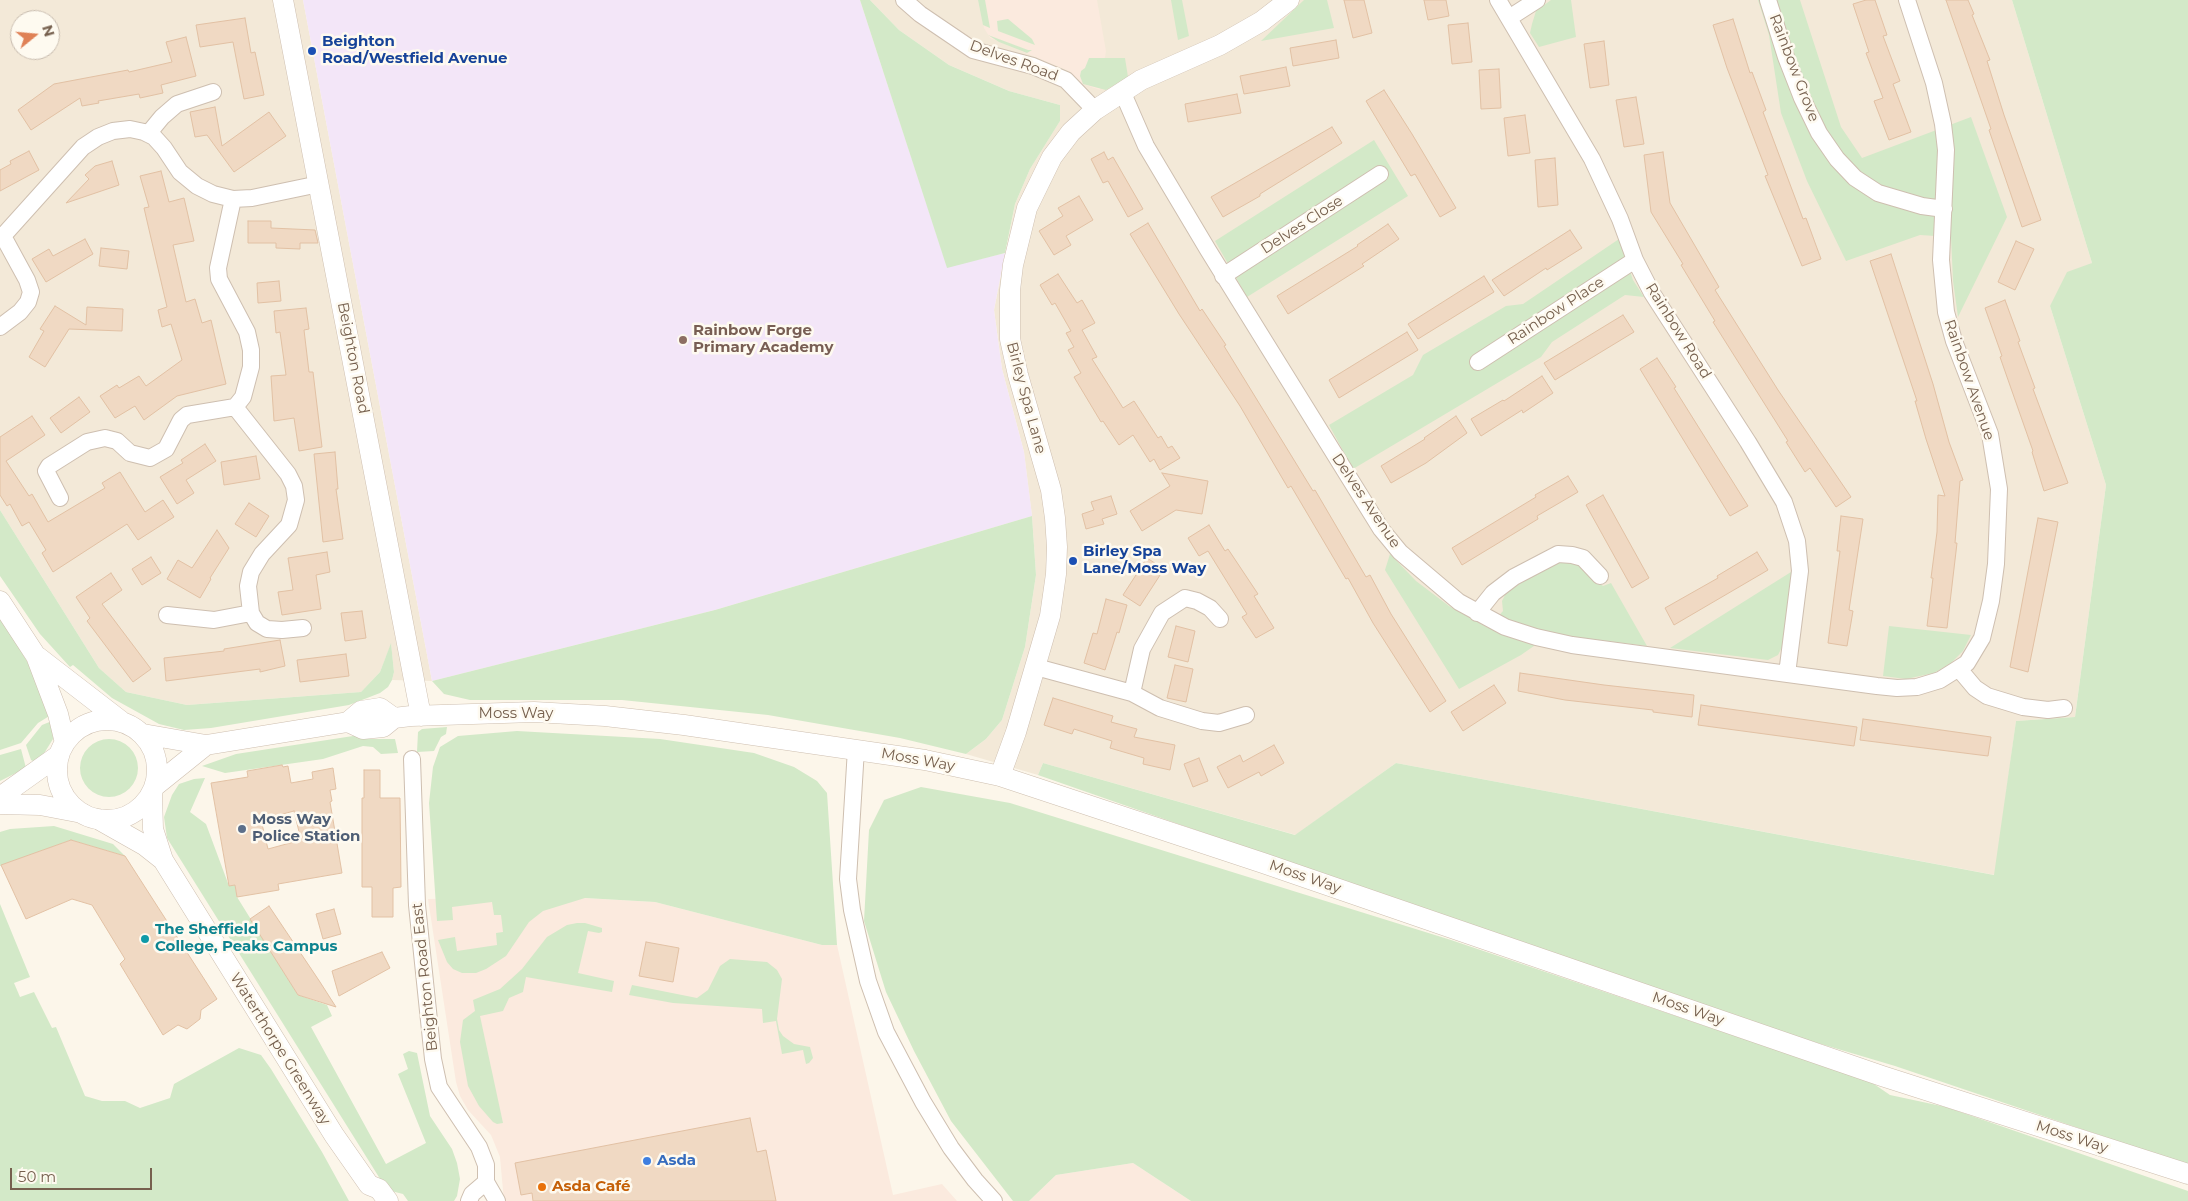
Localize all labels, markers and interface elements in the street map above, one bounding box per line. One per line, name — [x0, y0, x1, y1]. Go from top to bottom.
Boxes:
north arrow — [10, 10, 60, 60]
street label: Rainbow Grove — [1765, 12, 1823, 124]
text: N — [38, 23, 59, 39]
place label: Beighton Road/Westfield Avenue — [322, 33, 508, 68]
street label: Delves Road — [967, 37, 1061, 85]
marker: Beighton Road/Westfield Avenue — [306, 45, 318, 57]
street label: Delves Close — [1258, 192, 1346, 258]
street label: Rainbow Place — [1504, 273, 1608, 349]
street label: Rainbow Road — [1641, 280, 1715, 382]
street label: Beighton Road — [333, 301, 373, 415]
street label: Rainbow Avenue — [1940, 317, 1998, 443]
place label: Rainbow Forge Primary Academy — [693, 322, 833, 357]
marker: Rainbow Forge Primary Academy — [677, 334, 689, 346]
street label: Birley Spa Lane — [1002, 340, 1050, 456]
street label: Delves Avenue — [1328, 450, 1404, 552]
place label: Birley Spa Lane/Moss Way — [1083, 543, 1206, 578]
marker: Birley Spa Lane/Moss Way — [1067, 555, 1079, 567]
street label: Moss Way — [479, 705, 553, 723]
street label: Moss Way — [880, 745, 956, 775]
place label: Moss Way Police Station — [252, 811, 360, 846]
marker: Moss Way Police Station — [236, 823, 248, 835]
street label: Moss Way — [1267, 856, 1343, 898]
street label: Beighton Road East — [408, 902, 442, 1052]
place label: The Sheffield College, Peaks Campus — [155, 921, 338, 956]
marker: The Sheffield College, Peaks Campus — [139, 933, 151, 945]
street label: Waterthorpe Greenway — [226, 970, 334, 1128]
street label: Moss Way — [1650, 988, 1726, 1030]
street label: Moss Way — [2034, 1117, 2110, 1157]
place label: Asda — [657, 1152, 696, 1170]
marker: Asda — [641, 1155, 653, 1167]
scale bar — [12, 1158, 155, 1190]
text: 50 m — [18, 1167, 56, 1186]
place label: Asda Café — [552, 1178, 630, 1196]
marker: Asda Café — [536, 1181, 548, 1193]

